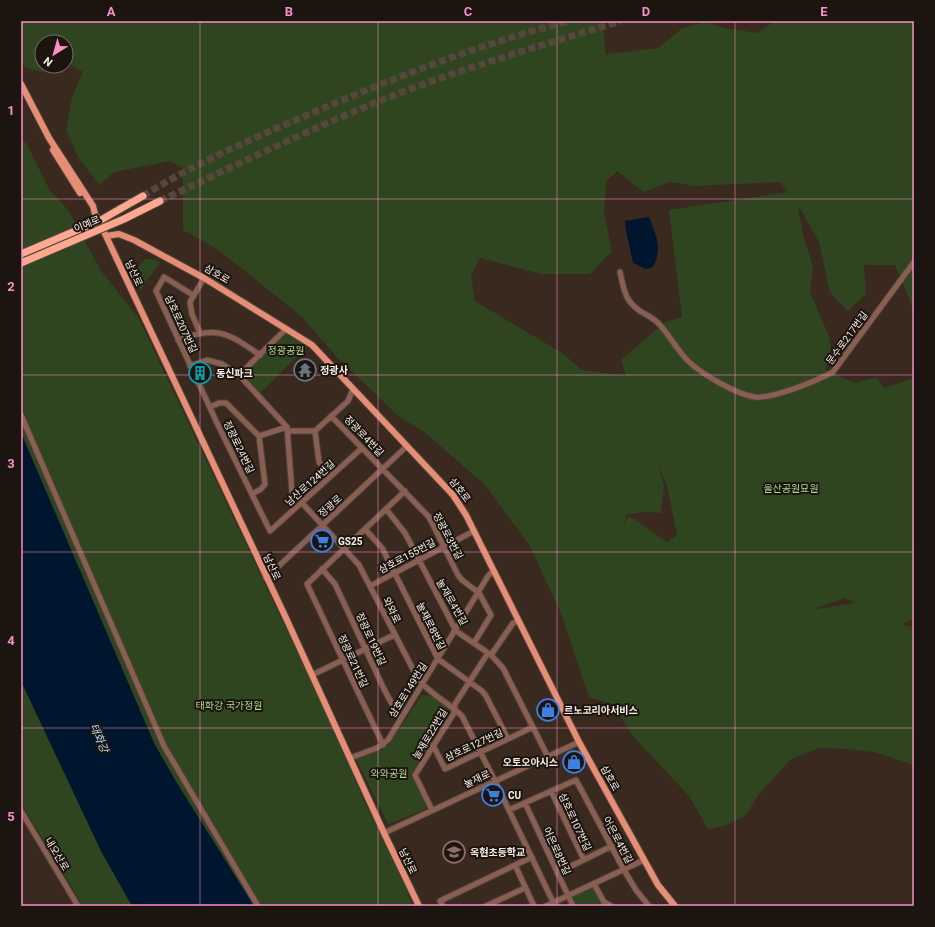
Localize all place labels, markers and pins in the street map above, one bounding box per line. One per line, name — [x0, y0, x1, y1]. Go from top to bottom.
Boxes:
temple icon: 정광사 — [292, 357, 318, 383]
building icon: 동신파크 — [187, 360, 213, 386]
place label: 정광사 — [320, 365, 348, 376]
place label: 동신파크 — [216, 368, 253, 379]
supermarket icon: GS25 — [309, 528, 335, 554]
place label: GS25 — [338, 536, 363, 547]
shop icon: 르노코리아서비스 — [535, 697, 561, 723]
place label: 르노코리아서비스 — [564, 705, 638, 716]
shop icon: 오토오아시스 — [561, 749, 587, 775]
place label: 오토오아시스 — [503, 757, 558, 768]
supermarket icon: CU — [480, 782, 506, 808]
place label: CU — [508, 790, 522, 801]
school or university icon: 옥현초등학교 — [441, 839, 467, 865]
place label: 옥현초등학교 — [470, 846, 525, 858]

